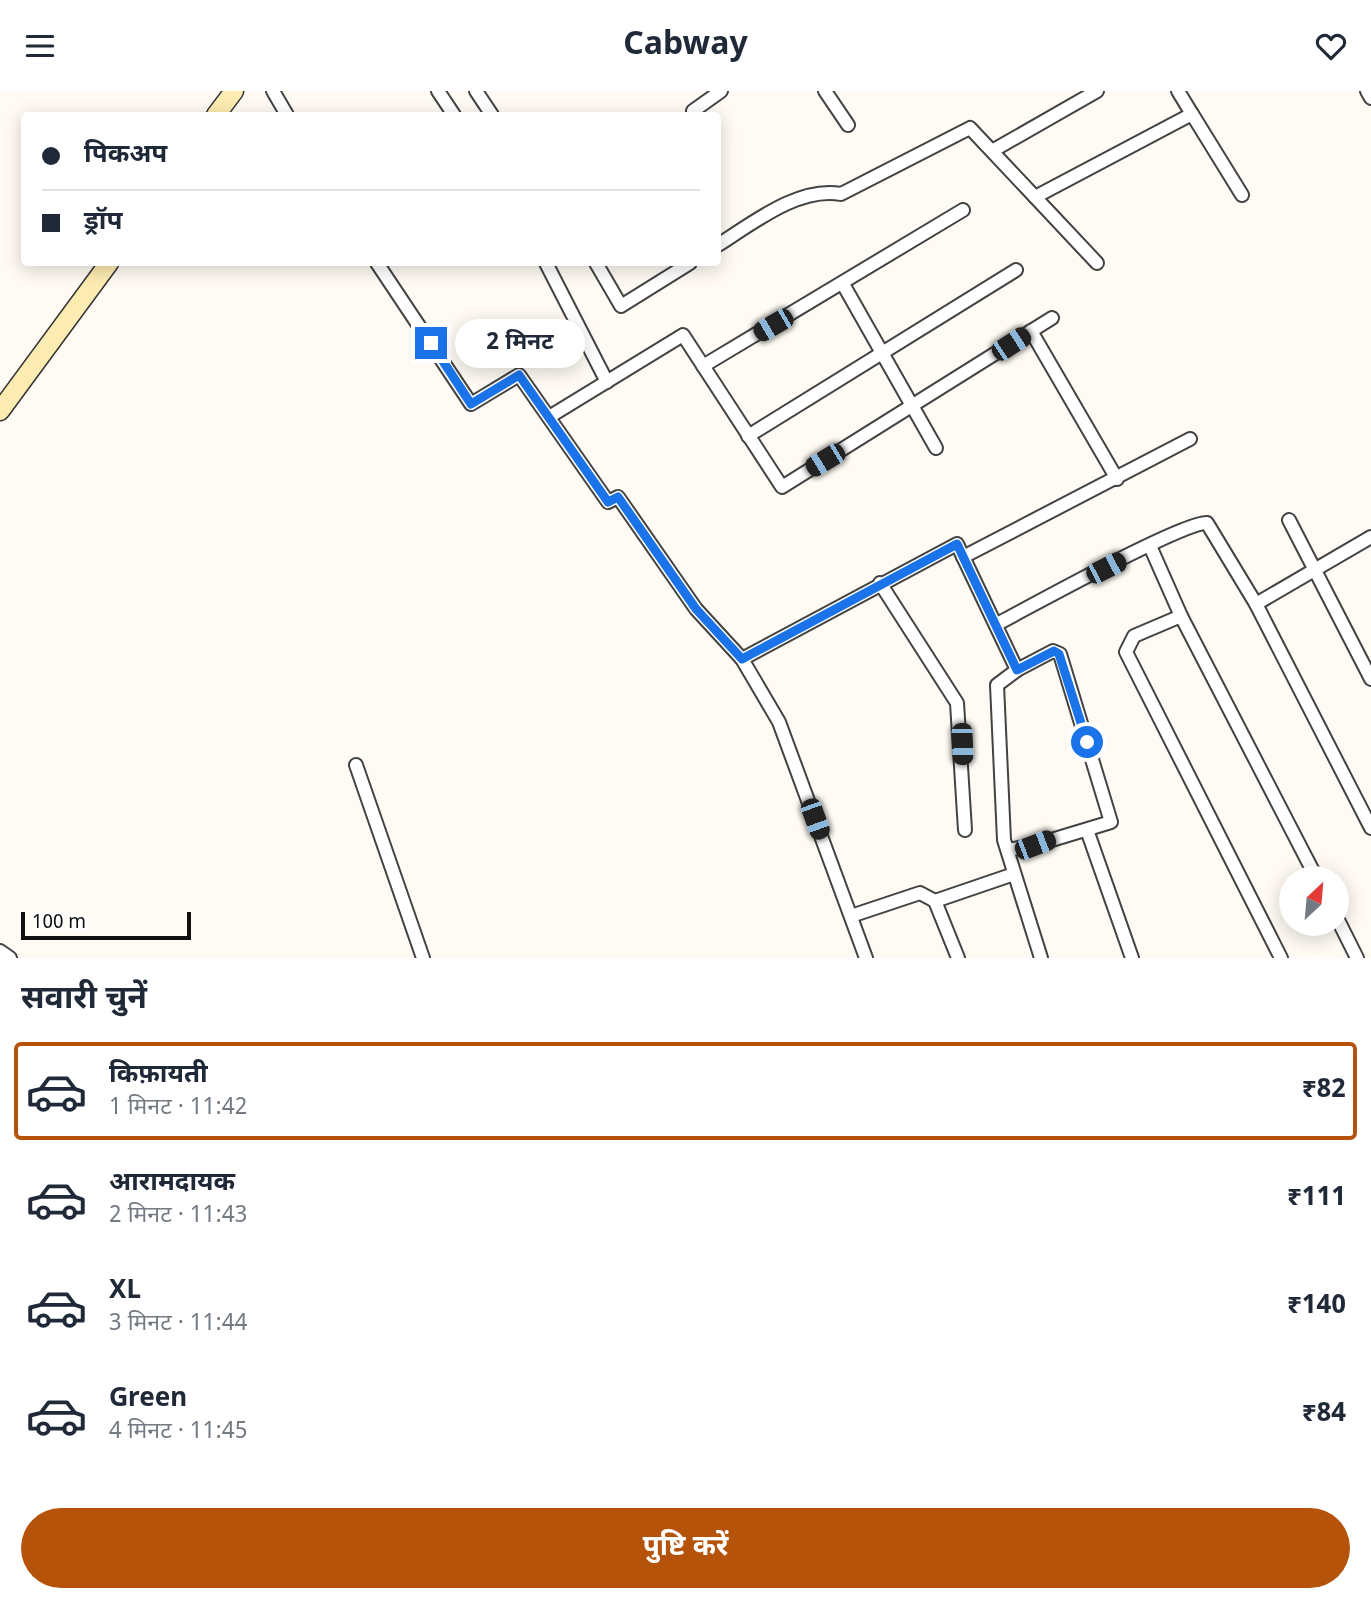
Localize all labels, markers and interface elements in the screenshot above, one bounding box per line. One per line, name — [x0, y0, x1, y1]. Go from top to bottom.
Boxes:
text: Cabway — [623, 25, 748, 67]
icon: menu — [21, 27, 59, 65]
icon: heart — [1312, 27, 1350, 65]
text: पिकअप — [84, 139, 167, 173]
text: ड्रॉप — [84, 206, 122, 240]
car — [750, 305, 797, 345]
callout: 2 मिनट — [456, 319, 585, 367]
car — [988, 324, 1035, 364]
route end — [415, 327, 447, 359]
text: 2 मिनट — [486, 328, 554, 358]
car — [802, 440, 849, 480]
car — [1083, 549, 1130, 587]
car — [951, 723, 974, 765]
route start — [1071, 726, 1103, 758]
car — [798, 796, 833, 842]
car — [1012, 828, 1059, 862]
north arrow — [1279, 866, 1349, 936]
map controls — [1279, 866, 1349, 936]
scale bar — [21, 909, 191, 941]
text: 100 m — [32, 911, 86, 936]
text: सवारी चुनें — [21, 979, 147, 1021]
text: किफ़ायती — [109, 1059, 208, 1093]
icon: car — [25, 1060, 88, 1123]
text: ₹82 — [1302, 1074, 1346, 1108]
text: 1 मिनट · 11:42 — [109, 1093, 247, 1123]
text: आरामदायक — [109, 1167, 235, 1201]
icon: car — [25, 1168, 88, 1231]
text: ₹111 — [1287, 1182, 1346, 1216]
text: 2 मिनट · 11:43 — [109, 1201, 247, 1231]
text: XL — [109, 1275, 141, 1309]
icon: car — [25, 1276, 88, 1339]
text: ₹140 — [1287, 1290, 1346, 1324]
text: 3 मिनट · 11:44 — [109, 1309, 247, 1339]
text: Green — [109, 1383, 187, 1417]
icon: car — [25, 1384, 88, 1447]
text: ₹84 — [1302, 1398, 1346, 1432]
text: 4 मिनट · 11:45 — [109, 1417, 247, 1447]
button: पुष्टि करें — [21, 1508, 1350, 1588]

